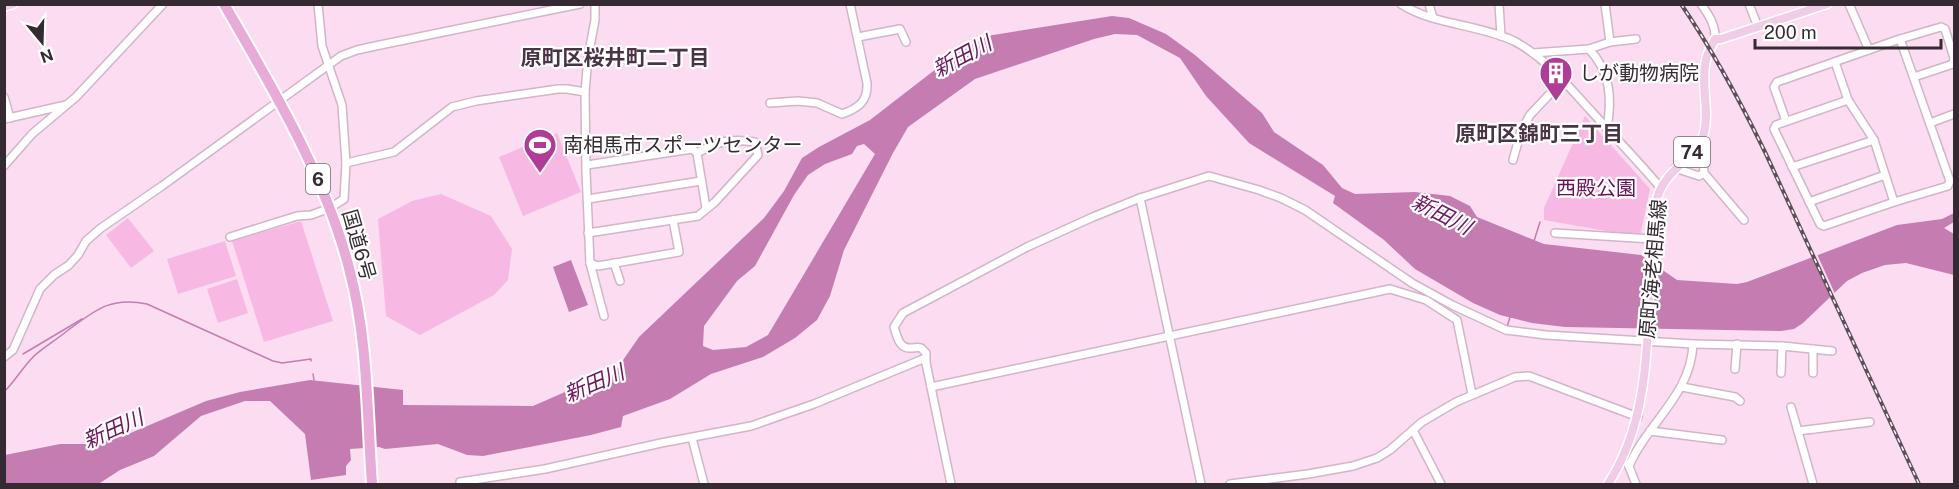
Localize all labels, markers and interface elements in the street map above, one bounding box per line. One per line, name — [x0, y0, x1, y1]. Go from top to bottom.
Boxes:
north arrow — [12, 12, 72, 72]
scale bar — [1755, 12, 1941, 50]
text: 200 m — [1764, 22, 1817, 43]
water label: 新田川 — [928, 29, 997, 82]
text: N — [38, 45, 56, 67]
district label: 原町区桜井町二丁目 — [521, 45, 710, 70]
building icon: しが動物病院 — [1538, 55, 1574, 102]
place label: しが動物病院 — [1579, 61, 1699, 85]
district label: 原町区錦町三丁目 — [1455, 121, 1623, 146]
sports icon: 南相馬市スポーツセンター — [522, 127, 558, 174]
place label: 南相馬市スポーツセンター — [563, 133, 803, 157]
road number: 74 — [1674, 137, 1710, 167]
road number: 6 — [306, 164, 330, 194]
park label: 西殿公園 — [1556, 176, 1636, 200]
water label: 新田川 — [1408, 189, 1478, 240]
street label: 原町海老相馬線 — [1635, 198, 1671, 340]
street label: 国道6号 — [337, 207, 381, 283]
water label: 新田川 — [560, 358, 630, 407]
water label: 新田川 — [79, 404, 149, 453]

